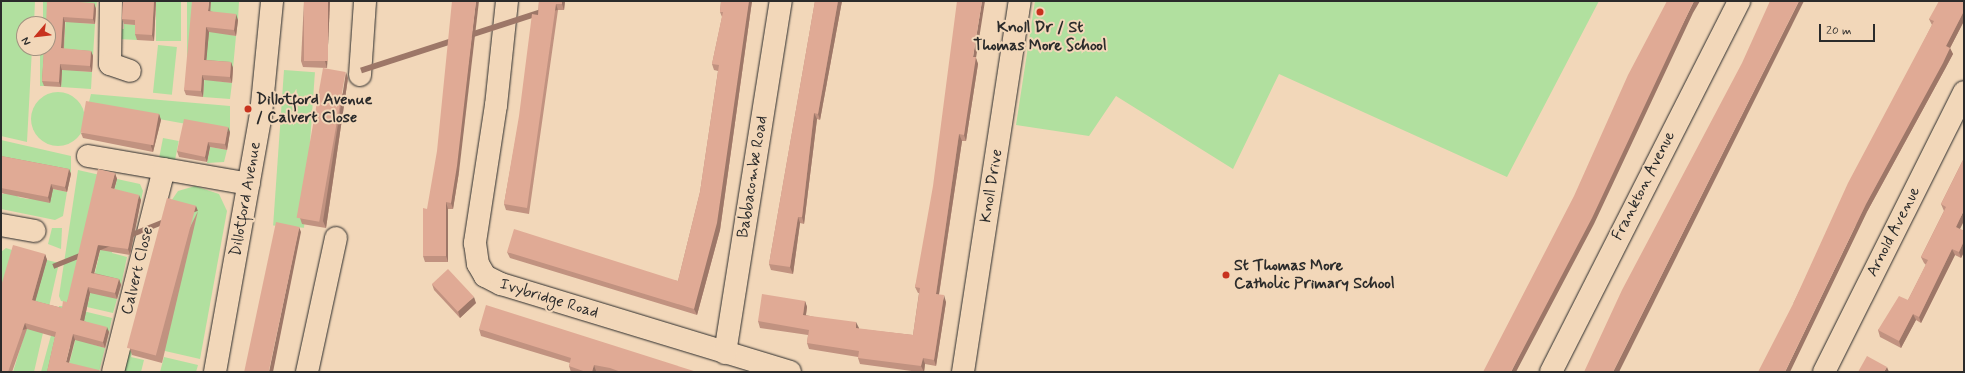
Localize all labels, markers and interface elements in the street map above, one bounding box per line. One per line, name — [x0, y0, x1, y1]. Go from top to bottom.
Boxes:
marker: Knoll Dr / St Thomas More School — [1035, 7, 1045, 17]
north arrow — [16, 16, 56, 56]
scale bar — [1821, 16, 1877, 42]
place label: Knoll Dr / St Thomas More School — [972, 18, 1108, 56]
text: 20 m — [1826, 23, 1852, 39]
text: N — [18, 35, 34, 48]
place label: Dillotford Avenue / Calvert Close — [256, 90, 373, 128]
marker: Dillotford Avenue / Calvert Close — [243, 104, 253, 114]
street label: Babbacombe Road — [734, 114, 772, 240]
street label: Frankton Avenue — [1608, 127, 1680, 245]
street label: Dillotford Avenue — [226, 140, 266, 258]
street label: Knoll Drive — [977, 148, 1007, 224]
street label: Arnold Avenue — [1863, 185, 1925, 279]
street label: Calvert Close — [118, 225, 158, 317]
place label: St Thomas More Catholic Primary School — [1234, 256, 1400, 294]
marker: St Thomas More Catholic Primary School — [1221, 270, 1231, 280]
street label: Ivybridge Road — [497, 275, 601, 323]

